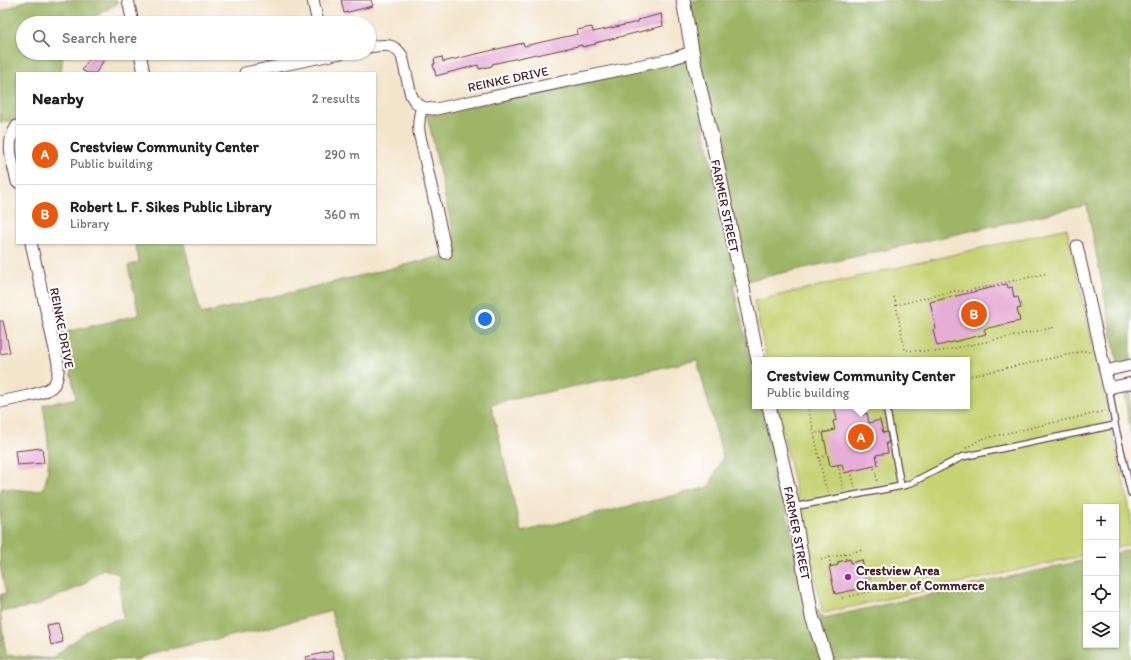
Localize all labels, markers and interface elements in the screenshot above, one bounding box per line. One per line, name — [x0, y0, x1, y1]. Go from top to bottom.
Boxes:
search box — [16, 16, 376, 60]
icon: search — [30, 27, 52, 49]
text: Search here — [62, 29, 137, 47]
street label: REINKE DRIVE — [466, 63, 550, 95]
text: Nearby — [32, 88, 84, 108]
text: 2 results — [312, 91, 360, 106]
text: Crestview Community Center — [70, 138, 259, 156]
text: A — [41, 147, 49, 162]
text: 290 m — [324, 147, 360, 162]
text: Public building — [70, 156, 153, 171]
street label: FARMER STREET — [708, 158, 742, 255]
text: Robert L. F. Sikes Public Library — [70, 198, 272, 216]
text: B — [41, 207, 49, 222]
text: 360 m — [324, 207, 360, 222]
text: Library — [70, 216, 109, 231]
street label: REINKE DRIVE — [47, 286, 77, 370]
pin: B — [961, 299, 987, 329]
your location — [475, 309, 495, 329]
popup — [752, 357, 970, 409]
text: Crestview Community Center — [767, 367, 955, 385]
text: Public building — [767, 385, 849, 400]
pin: A — [848, 422, 874, 452]
street label: FARMER STREET — [781, 485, 814, 582]
map controls — [1083, 504, 1119, 648]
button: + — [1083, 504, 1119, 540]
button: − — [1083, 540, 1119, 576]
place label: Crestview Area Chamber of Commerce — [856, 563, 984, 593]
marker: Crestview Area Chamber of Commerce — [843, 572, 853, 582]
button: locate — [1083, 576, 1119, 612]
button: layers — [1083, 612, 1119, 648]

